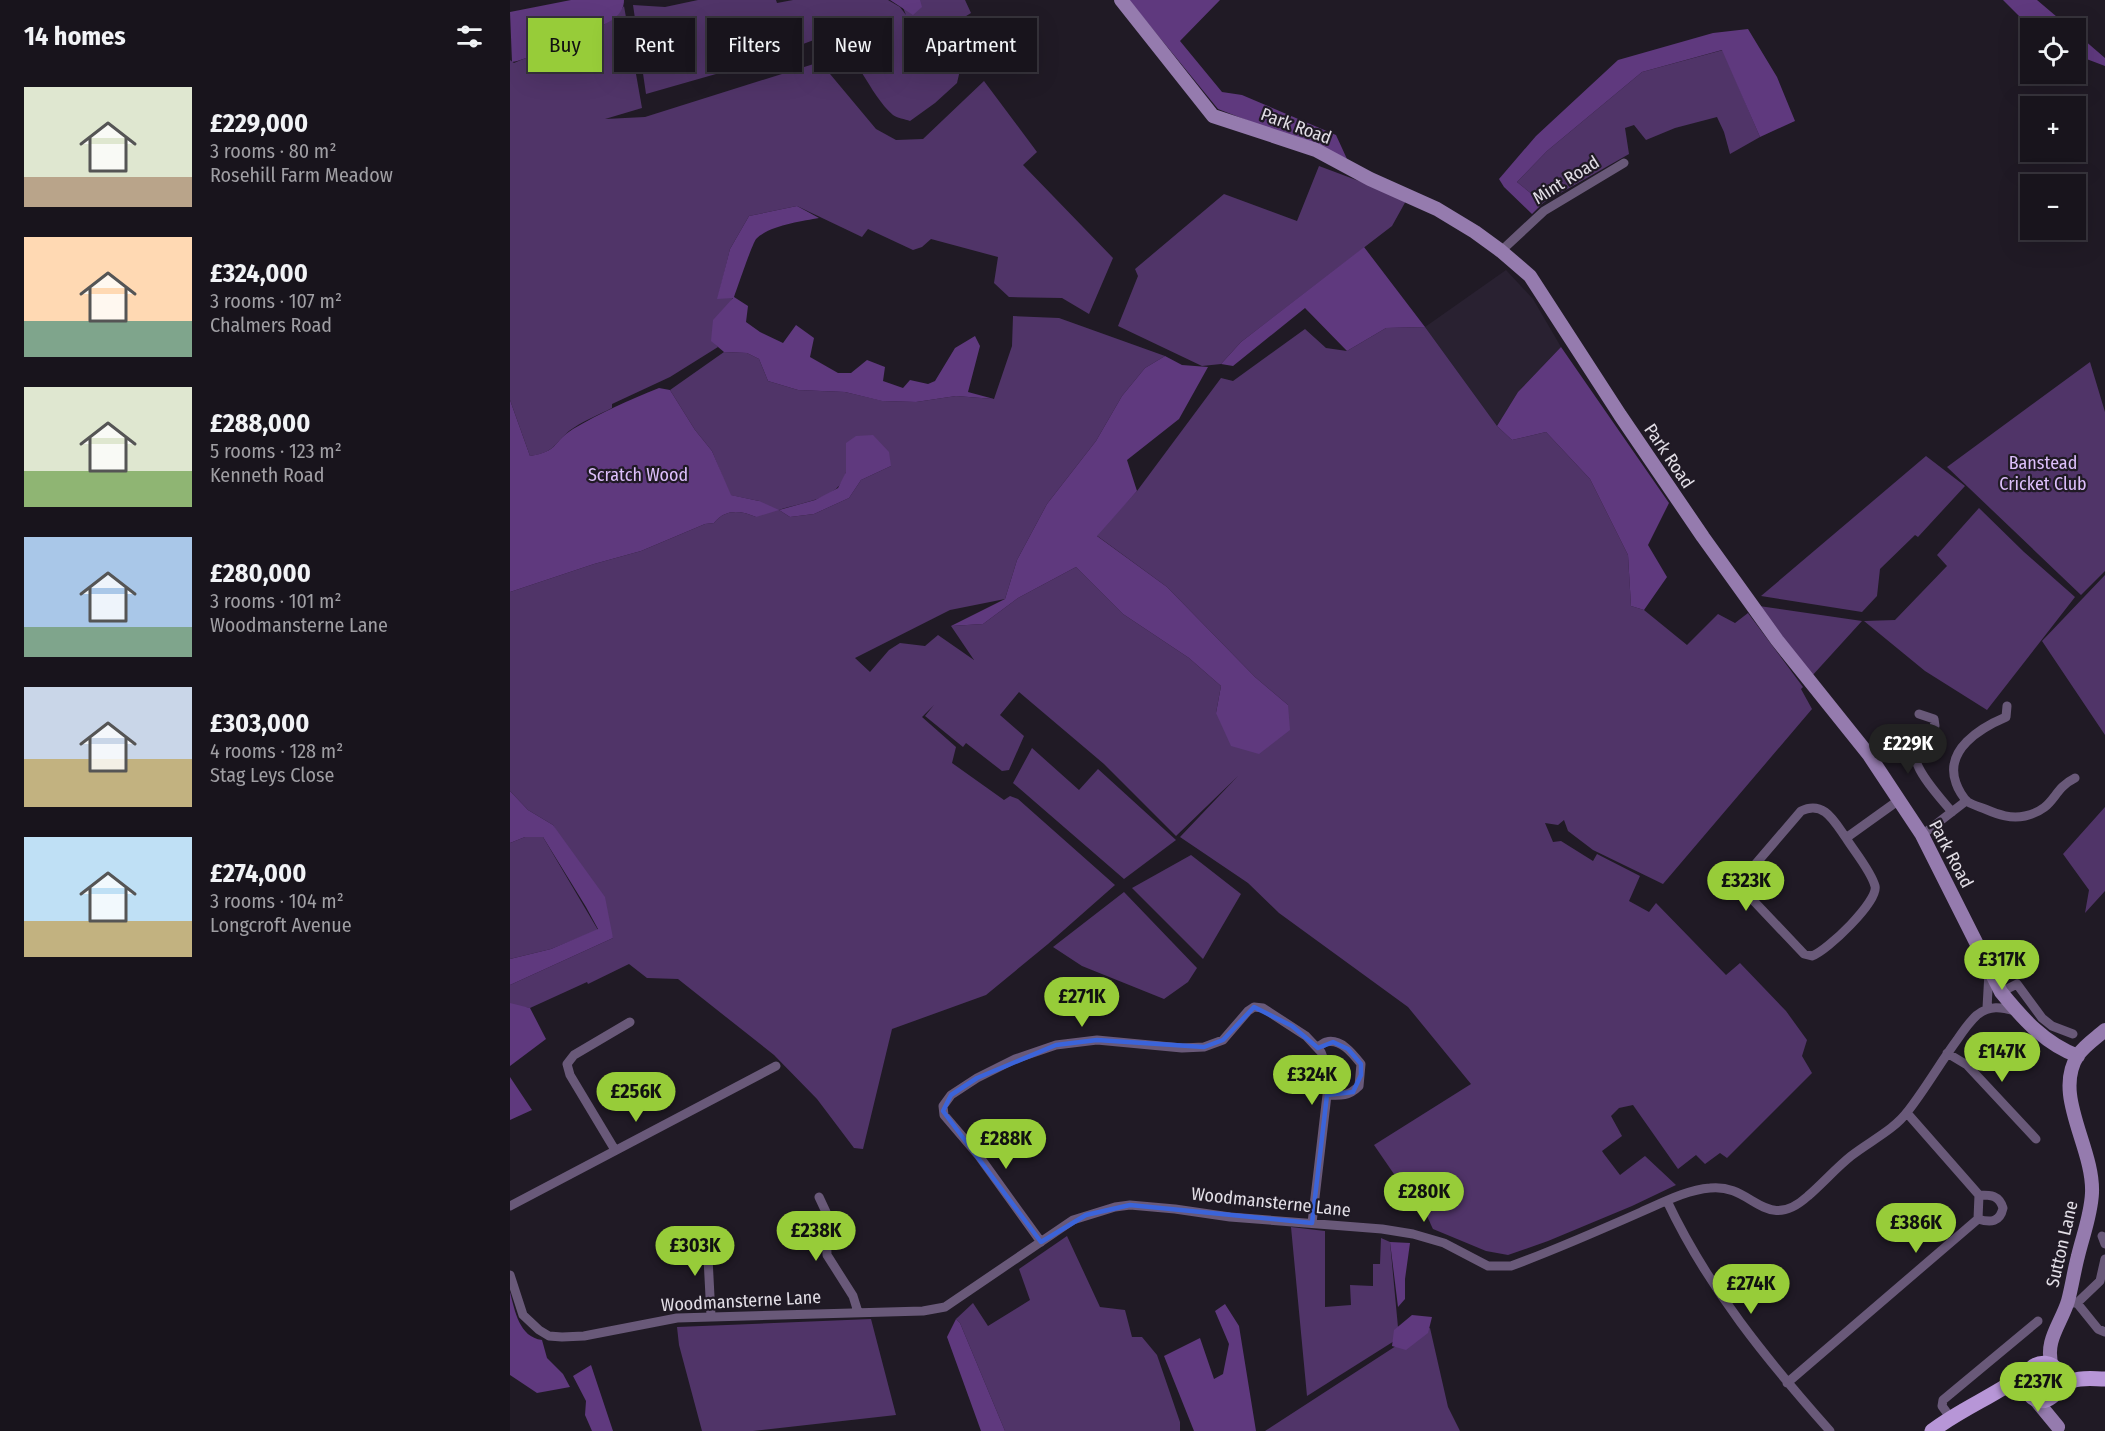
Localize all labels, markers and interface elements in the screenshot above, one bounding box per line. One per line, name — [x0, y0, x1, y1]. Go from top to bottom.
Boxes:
chip: Buy — [528, 18, 602, 72]
chip: Rent — [614, 18, 695, 72]
chip: Filters — [707, 18, 802, 72]
chip: New — [814, 18, 892, 72]
chip: Apartment — [904, 18, 1037, 72]
map controls — [2020, 18, 2086, 240]
button: locate — [2020, 18, 2086, 84]
icon: filters — [453, 20, 486, 53]
text: 14 homes — [24, 21, 126, 52]
button: + — [2020, 96, 2086, 162]
street label: Park Road — [1258, 103, 1334, 149]
text: £229,000 — [210, 108, 308, 139]
icon: home — [72, 111, 144, 183]
text: 3 rooms · 80 m² — [210, 139, 336, 163]
street label: Mint Road — [1529, 151, 1603, 209]
text: Rosehill Farm Meadow — [210, 163, 393, 187]
button: − — [2020, 174, 2086, 240]
text: £324,000 — [210, 258, 308, 289]
icon: home — [72, 261, 144, 333]
text: 3 rooms · 107 m² — [210, 289, 342, 313]
text: Chalmers Road — [210, 313, 332, 337]
text: £288,000 — [210, 408, 310, 439]
icon: home — [72, 411, 144, 483]
street label: Park Road — [1639, 419, 1699, 493]
text: 5 rooms · 123 m² — [210, 439, 342, 463]
park label: Banstead Cricket Club — [1999, 452, 2087, 495]
text: Kenneth Road — [210, 463, 324, 487]
park label: Scratch Wood — [588, 464, 688, 486]
text: £280,000 — [210, 558, 311, 589]
icon: home — [72, 561, 144, 633]
text: 3 rooms · 101 m² — [210, 589, 341, 613]
text: Woodmansterne Lane — [210, 613, 388, 637]
text: £303,000 — [210, 708, 309, 739]
icon: home — [72, 711, 144, 783]
pin: £229K — [1866, 724, 1950, 775]
text: £229K — [1883, 731, 1933, 755]
text: 4 rooms · 128 m² — [210, 739, 343, 763]
text: Stag Leys Close — [210, 763, 334, 787]
street label: Park Road — [1924, 816, 1978, 892]
text: £274,000 — [210, 858, 306, 889]
icon: home — [72, 861, 144, 933]
pin: £323K — [1704, 861, 1788, 912]
text: £323K — [1721, 868, 1771, 892]
text: 3 rooms · 104 m² — [210, 889, 344, 913]
text: Longcroft Avenue — [210, 913, 352, 937]
pin: £317K — [1960, 940, 2044, 991]
text: £317K — [1978, 947, 2026, 971]
pin: £271K — [1040, 977, 1124, 1028]
text: £271K — [1058, 984, 1106, 1008]
pin: £147K — [1960, 1032, 2044, 1083]
text: £147K — [1978, 1039, 2026, 1063]
pin: £324K — [1270, 1055, 1354, 1106]
text: £324K — [1287, 1062, 1337, 1086]
pin: £256K — [594, 1072, 678, 1123]
text: £256K — [611, 1079, 661, 1103]
pin: £288K — [964, 1119, 1048, 1170]
text: £288K — [980, 1126, 1032, 1150]
pin: £280K — [1382, 1172, 1466, 1223]
text: £280K — [1398, 1179, 1450, 1203]
street label: Woodmansterne Lane — [1190, 1183, 1352, 1221]
street label: Sutton Lane — [2041, 1199, 2083, 1289]
pin: £386K — [1874, 1203, 1958, 1254]
text: £386K — [1890, 1210, 1942, 1234]
pin: £238K — [774, 1211, 858, 1262]
text: £238K — [791, 1218, 841, 1242]
pin: £303K — [653, 1226, 737, 1277]
text: £303K — [669, 1233, 721, 1257]
pin: £274K — [1709, 1264, 1793, 1315]
text: £274K — [1727, 1271, 1775, 1295]
street label: Woodmansterne Lane — [660, 1286, 822, 1316]
pin: £237K — [1996, 1362, 2080, 1413]
text: £237K — [2014, 1369, 2062, 1393]

